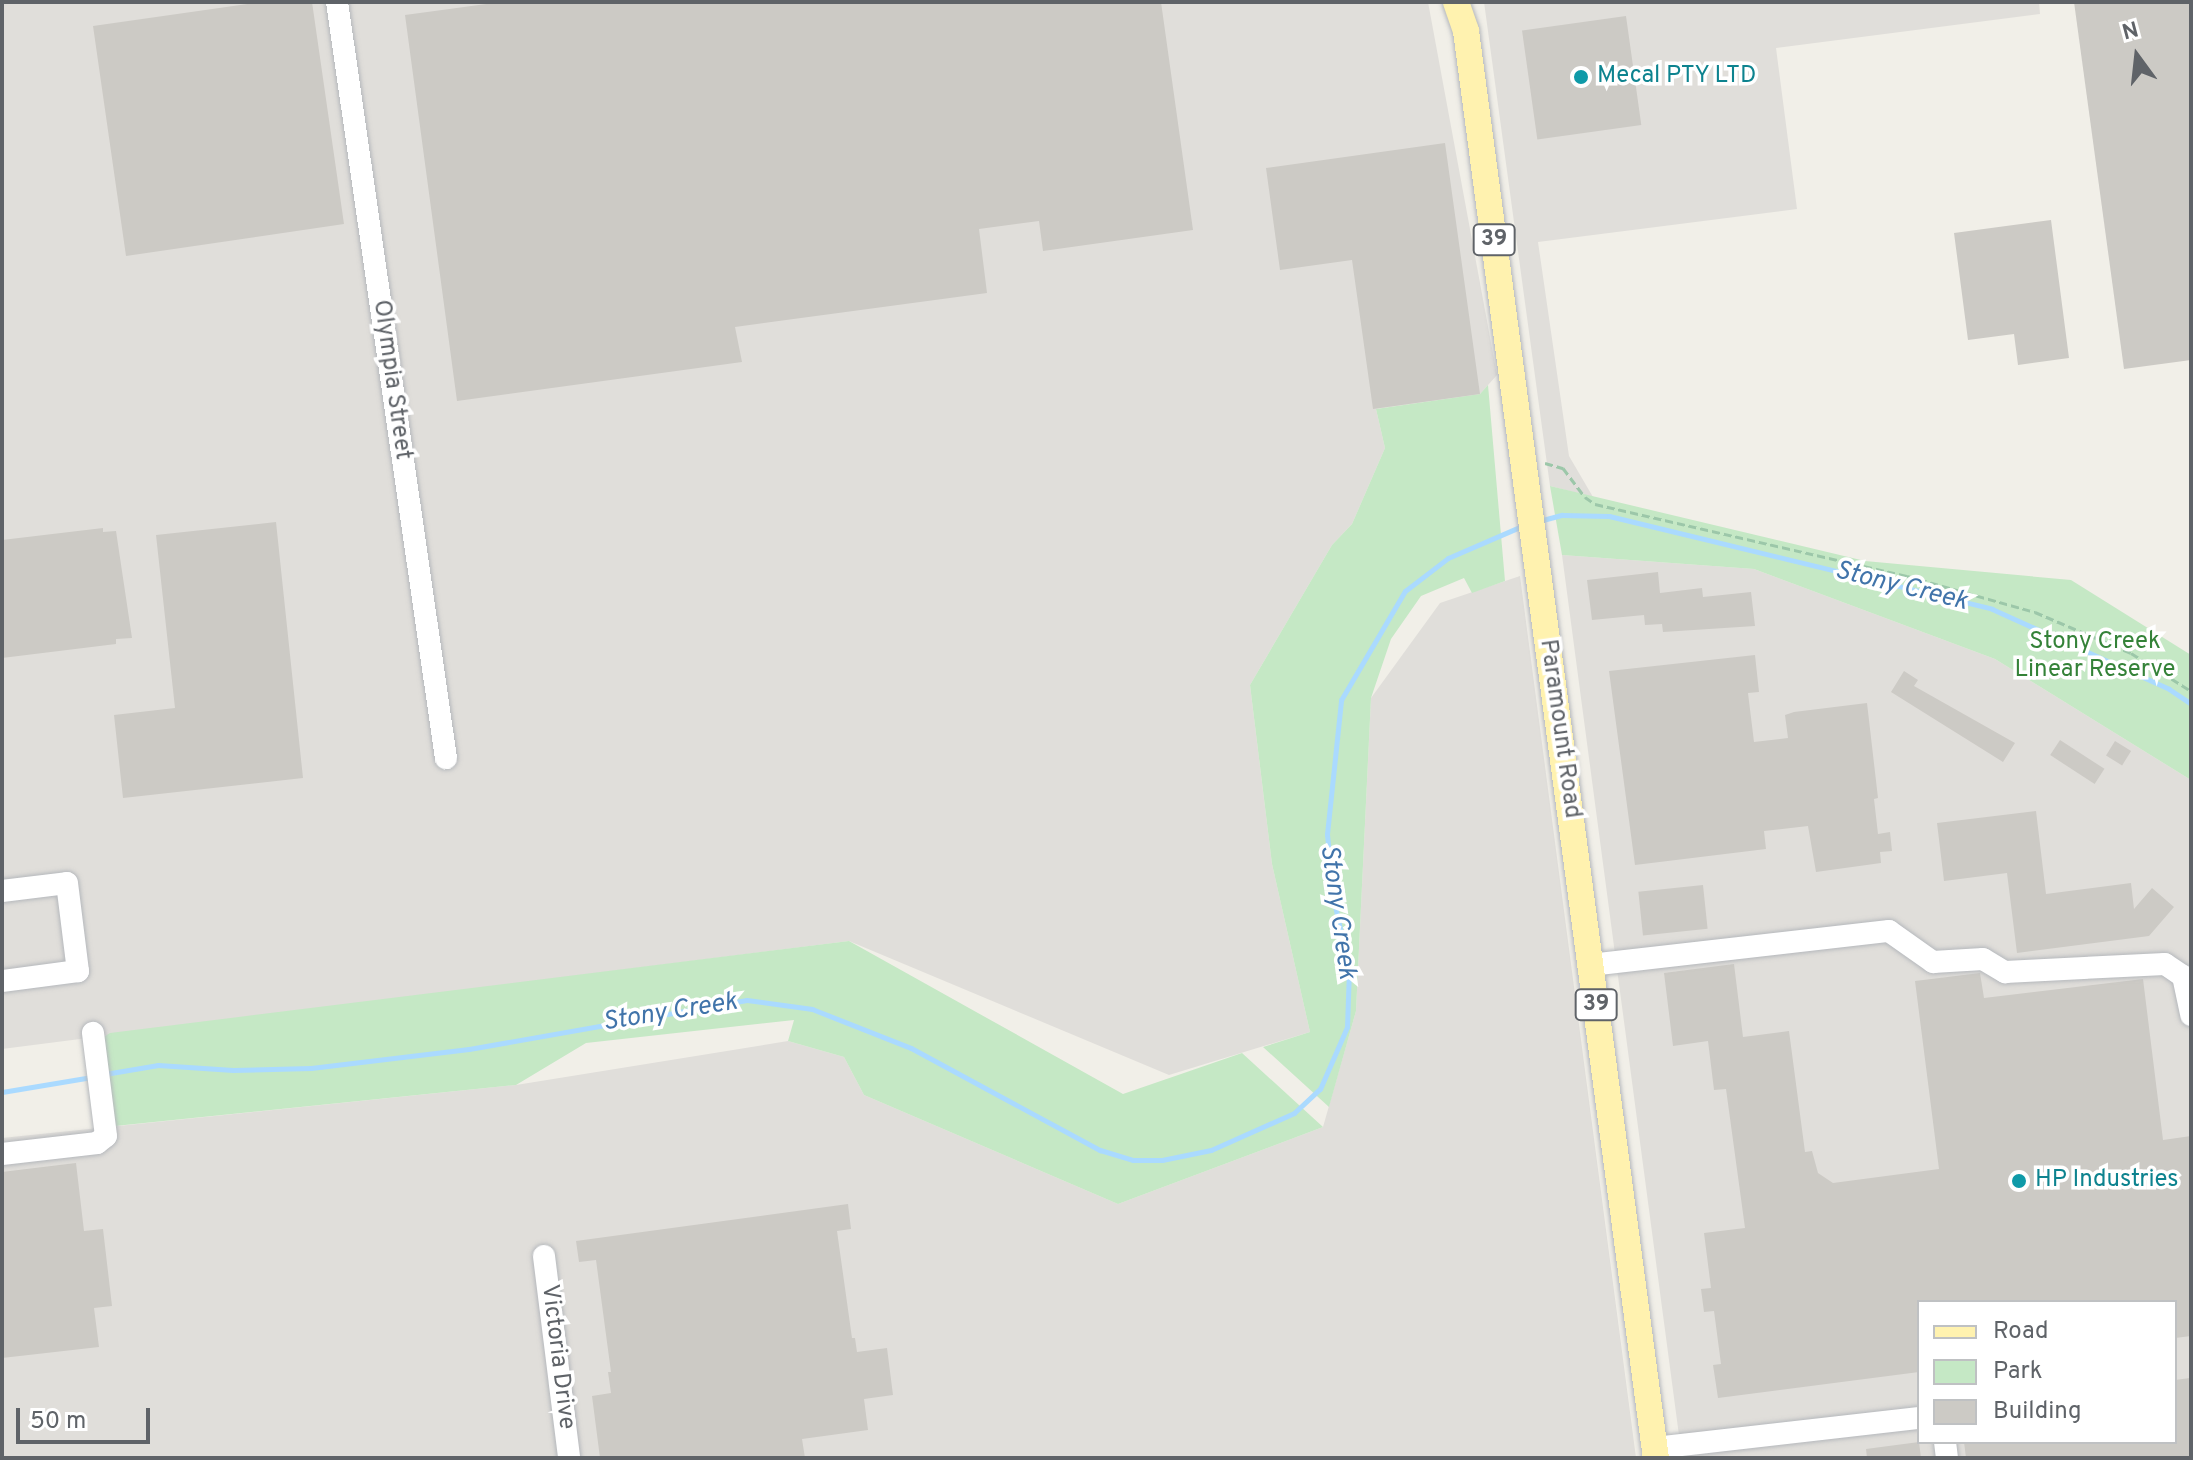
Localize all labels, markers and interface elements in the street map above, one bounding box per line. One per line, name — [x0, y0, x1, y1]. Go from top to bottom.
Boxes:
north arrow — [2097, 16, 2177, 96]
text: N — [2120, 17, 2142, 47]
place label: Mecal PTY LTD — [1597, 63, 1757, 91]
marker: Mecal PTY LTD — [1572, 68, 1590, 86]
road number: 39 — [1472, 222, 1516, 258]
street label: Olympia Street — [366, 298, 416, 462]
water label: Stony Creek — [1831, 555, 1971, 619]
park label: Stony Creek Linear Reserve — [2015, 629, 2175, 685]
street label: Paramount Road — [1532, 638, 1586, 820]
water label: Stony Creek — [1312, 843, 1362, 981]
water label: Stony Creek — [601, 987, 739, 1039]
road number: 39 — [1574, 987, 1618, 1023]
place label: HP Industries — [2035, 1167, 2178, 1195]
marker: HP Industries — [2010, 1172, 2028, 1190]
street label: Victoria Drive — [534, 1283, 580, 1431]
legend — [1917, 1300, 2177, 1444]
text: Road — [1993, 1317, 2049, 1347]
text: Park — [1993, 1357, 2043, 1387]
scale bar — [20, 1392, 154, 1442]
text: Building — [1993, 1397, 2082, 1427]
text: 50 m — [30, 1407, 86, 1437]

